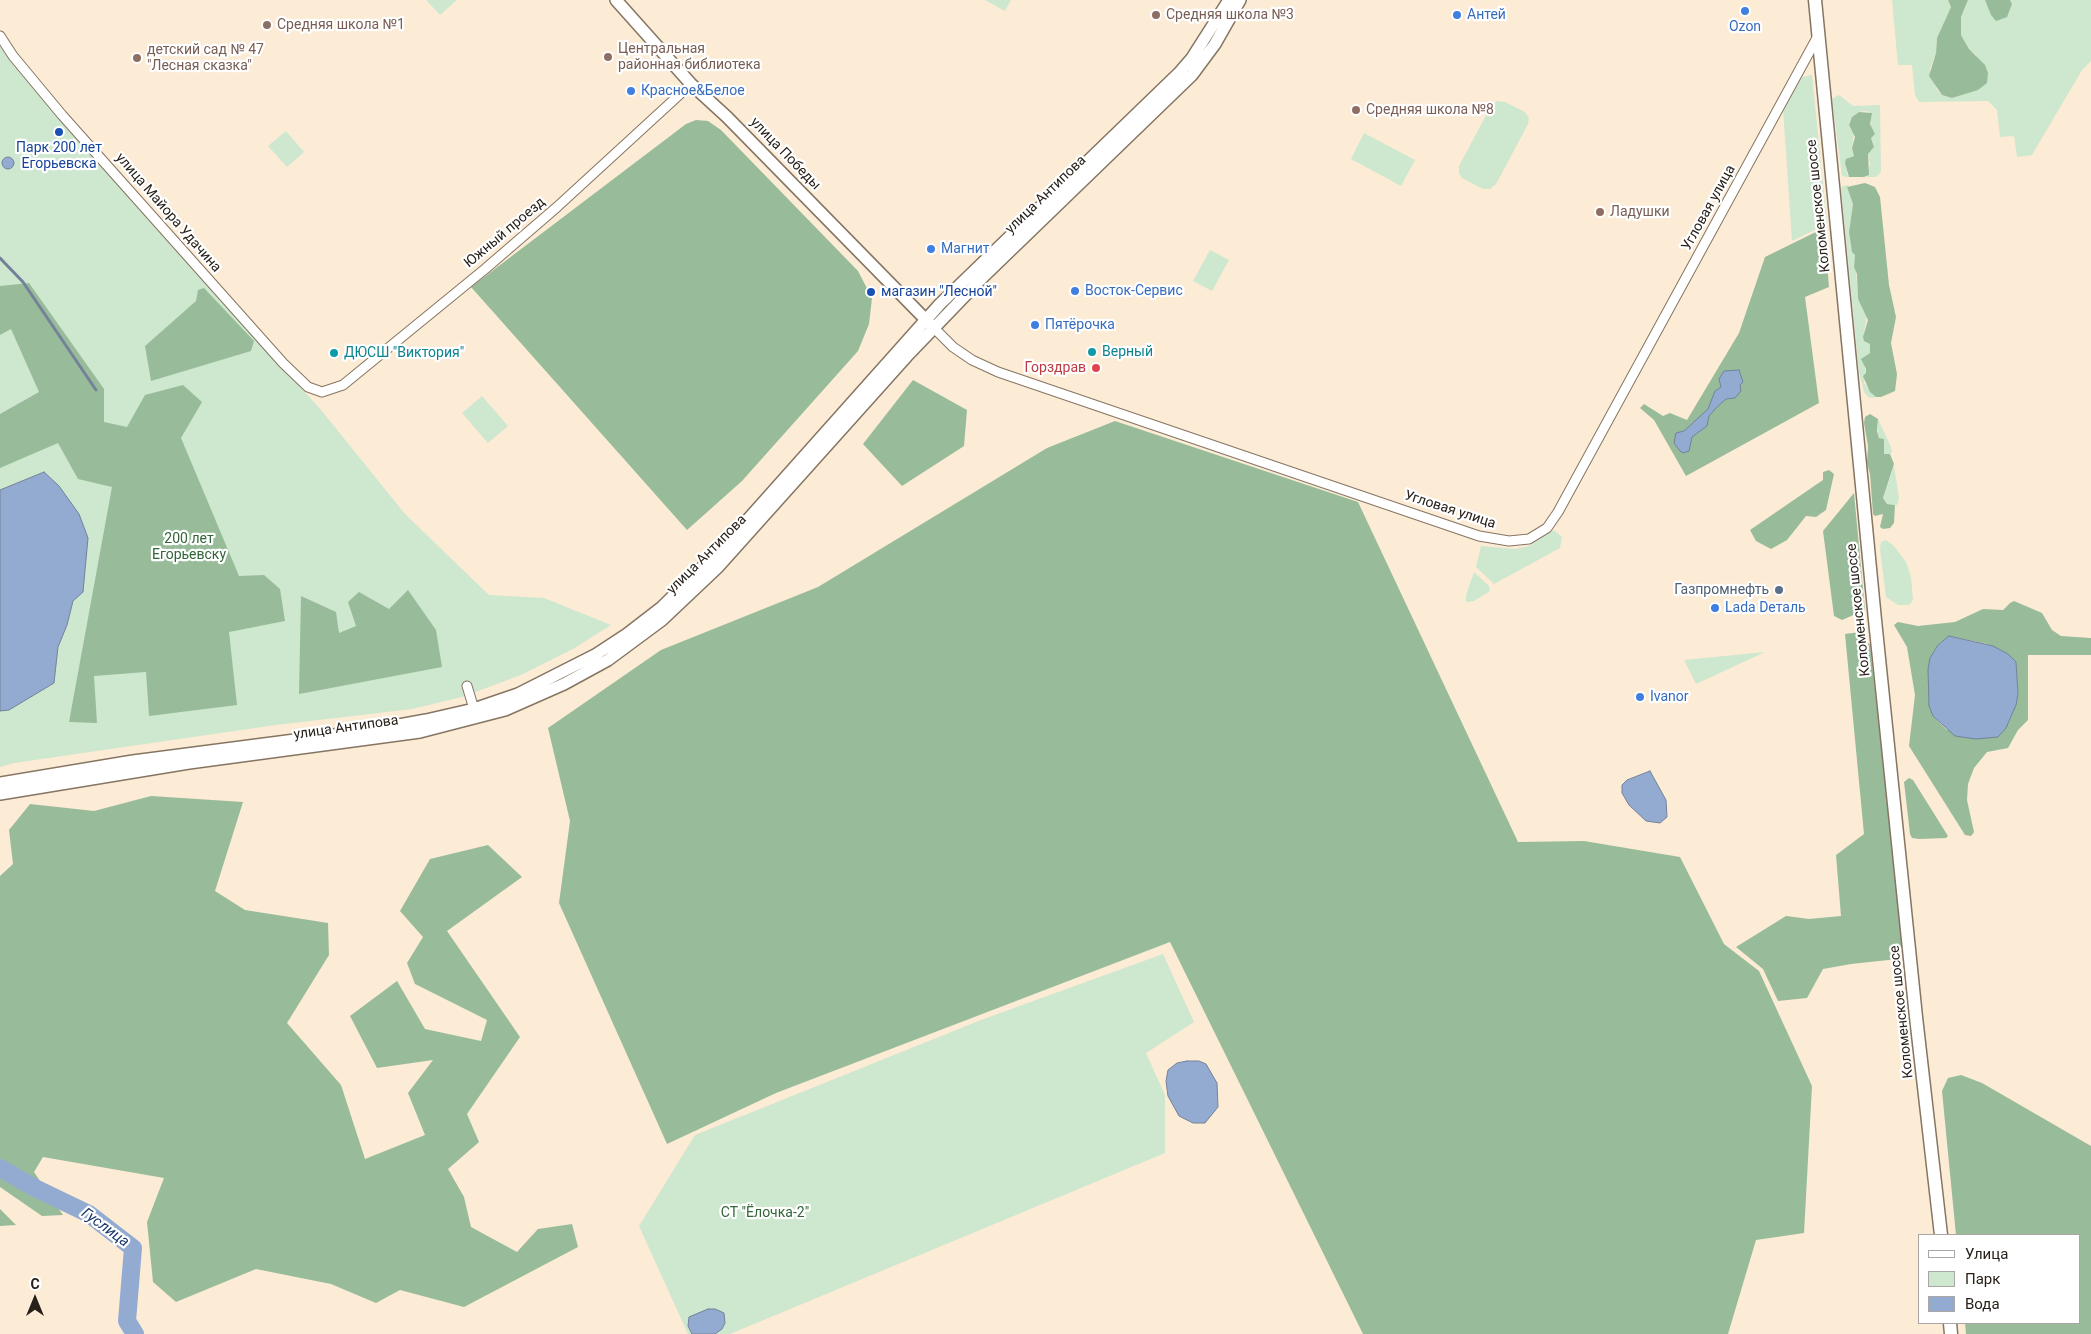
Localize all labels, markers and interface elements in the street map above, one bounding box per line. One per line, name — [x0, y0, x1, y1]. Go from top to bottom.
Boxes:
marker: Ozon — [1739, 5, 1751, 17]
place label: Средняя школа №3 — [1166, 7, 1294, 23]
place label: Антей — [1467, 7, 1506, 23]
marker: Средняя школа №3 — [1150, 9, 1162, 21]
marker: Антей — [1451, 9, 1463, 21]
place label: Средняя школа №1 — [277, 17, 405, 33]
marker: Средняя школа №1 — [261, 19, 273, 31]
place label: Ozon — [1729, 19, 1761, 35]
place label: Центральная районная библиотека — [618, 41, 761, 74]
place label: детский сад № 47 "Лесная сказка" — [147, 42, 264, 74]
marker: Центральная районная библиотека — [602, 51, 614, 63]
marker: детский сад № 47 "Лесная сказка" — [131, 52, 143, 64]
place label: Красное&Белое — [641, 83, 745, 99]
marker: Красное&Белое — [625, 85, 637, 97]
place label: Средняя школа №8 — [1366, 102, 1494, 118]
marker: Средняя школа №8 — [1350, 104, 1362, 116]
street label: улица Победы — [746, 114, 824, 194]
marker: Парк 200 лет Егорьевска — [53, 126, 65, 138]
street label: Коломенское шоссе — [1804, 139, 1834, 273]
place label: Парк 200 лет Егорьевска — [16, 140, 102, 172]
street label: улица Майора Удачина — [112, 150, 224, 276]
street label: улица Антипова — [1002, 152, 1090, 238]
street label: Угловая улица — [1679, 162, 1739, 254]
street label: Южный проезд — [461, 194, 549, 272]
place label: Ладушки — [1610, 204, 1670, 220]
marker: Ладушки — [1594, 206, 1606, 218]
place label: Магнит — [941, 241, 990, 257]
marker: Магнит — [925, 243, 937, 255]
place label: Восток-Сервис — [1085, 283, 1183, 299]
place label: магазин "Лесной" — [881, 284, 997, 300]
marker: Восток-Сервис — [1069, 285, 1081, 297]
marker: магазин "Лесной" — [865, 286, 877, 298]
place label: Пятёрочка — [1045, 317, 1115, 333]
marker: Пятёрочка — [1029, 319, 1041, 331]
place label: Верный — [1102, 344, 1153, 360]
place label: ДЮСШ "Виктория" — [344, 345, 464, 361]
marker: Верный — [1086, 346, 1098, 358]
marker: ДЮСШ "Виктория" — [328, 347, 340, 359]
place label: Горздрав — [1025, 360, 1086, 376]
marker: Горздрав — [1090, 362, 1102, 374]
street label: Угловая улица — [1402, 487, 1498, 533]
street label: улица Антипова — [664, 512, 750, 598]
park label: 200 лет Егорьевску — [152, 531, 226, 564]
street label: Коломенское шоссе — [1844, 543, 1874, 677]
place label: Газпромнефть — [1674, 582, 1769, 598]
marker: Газпромнефть — [1773, 584, 1785, 596]
place label: Lada Dеталь — [1725, 600, 1806, 616]
marker: Lada Dеталь — [1709, 602, 1721, 614]
place label: Ivanor — [1650, 689, 1689, 705]
marker: Ivanor — [1634, 691, 1646, 703]
street label: улица Антипова — [293, 712, 399, 744]
street label: Коломенское шоссе — [1887, 945, 1917, 1079]
water label: Гуслица — [78, 1205, 132, 1251]
park label: СТ "Ёлочка-2" — [721, 1205, 809, 1221]
legend — [1918, 1234, 2081, 1324]
text: Улица — [1965, 1245, 2008, 1263]
text: Парк — [1965, 1270, 2000, 1288]
north arrow — [10, 1274, 60, 1324]
text: С — [30, 1276, 40, 1292]
text: Вода — [1965, 1295, 2000, 1313]

